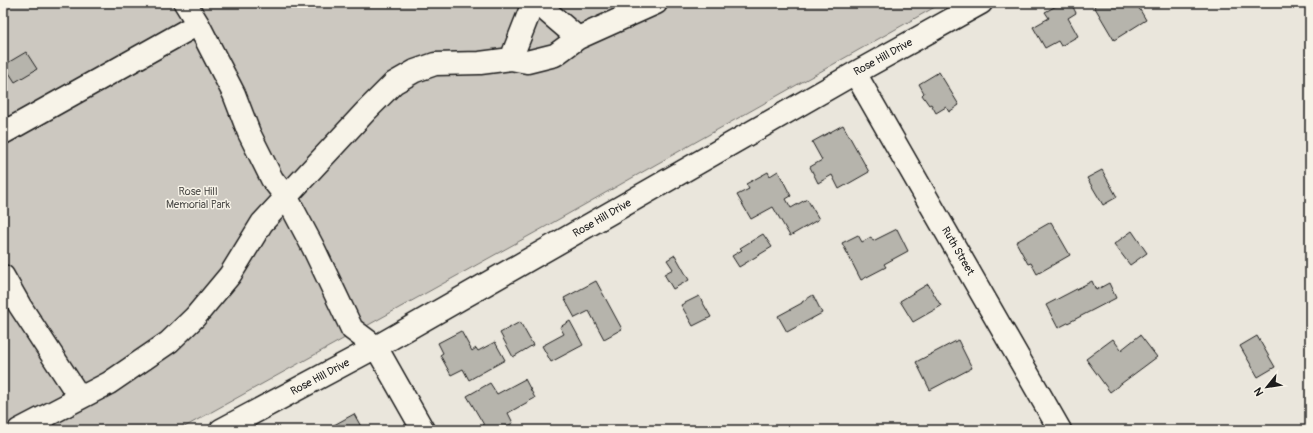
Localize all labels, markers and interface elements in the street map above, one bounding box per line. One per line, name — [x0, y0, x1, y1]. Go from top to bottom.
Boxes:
street label: Rose Hill Drive — [851, 35, 915, 78]
park label: Rose Hill Memorial Park — [166, 185, 230, 211]
street label: Rose Hill Drive — [571, 196, 634, 240]
street label: Ruth Street — [939, 224, 977, 278]
street label: Rose Hill Drive — [288, 356, 352, 398]
north arrow — [1247, 367, 1287, 407]
text: N — [1251, 385, 1266, 398]

